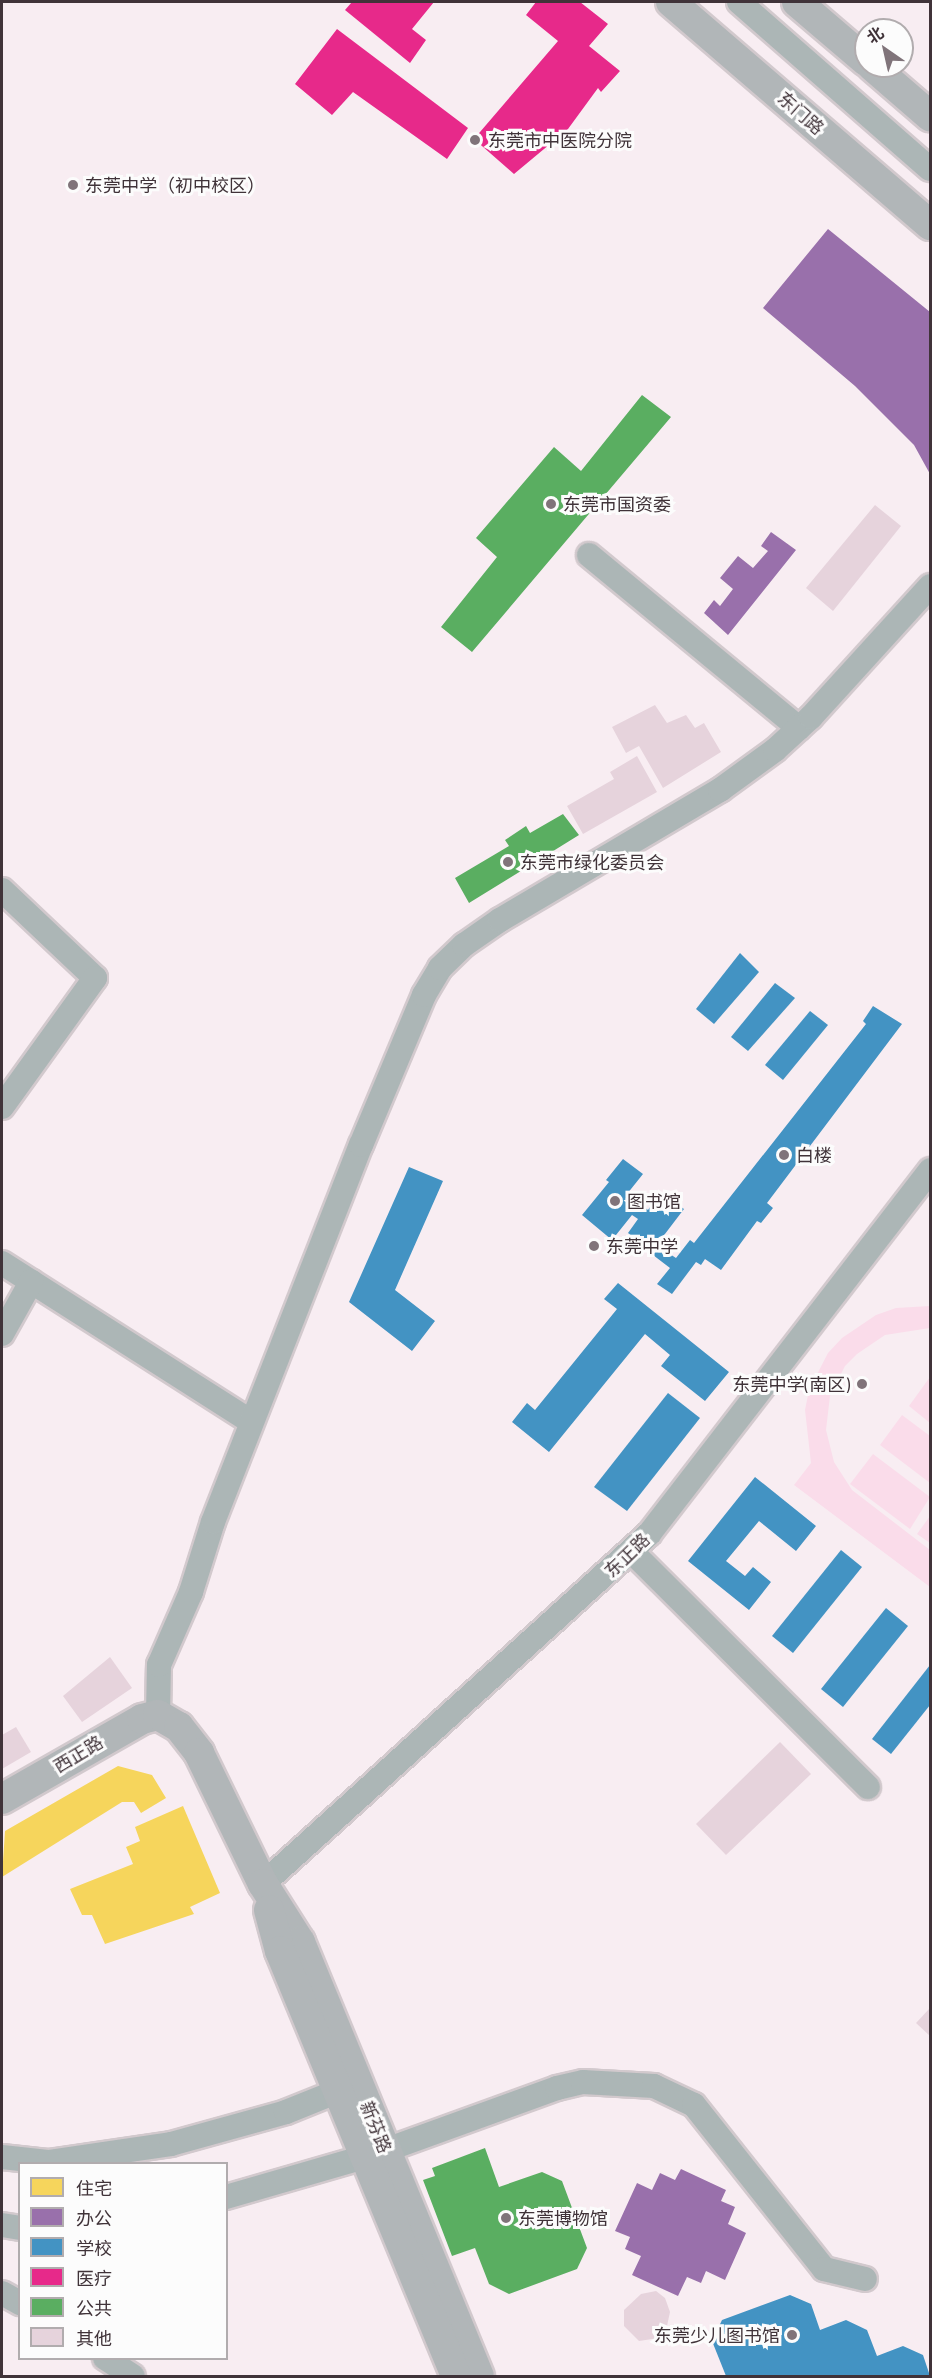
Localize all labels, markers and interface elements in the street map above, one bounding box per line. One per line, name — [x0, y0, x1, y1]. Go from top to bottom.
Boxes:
north arrow — [854, 18, 914, 78]
text: 北 — [863, 22, 887, 47]
street label: 东门路 — [774, 87, 828, 139]
place label: 东莞市中医院分院 — [488, 129, 632, 151]
marker: 东莞市中医院分院 — [466, 131, 484, 149]
place label: 东莞中学（初中校区） — [85, 174, 265, 196]
marker: 东莞中学（初中校区） — [66, 178, 80, 192]
place label: 东莞市国资委 — [563, 493, 671, 515]
marker: 东莞市国资委 — [544, 497, 558, 511]
place label: 东莞市绿化委员会 — [520, 851, 664, 873]
marker: 东莞市绿化委员会 — [501, 855, 515, 869]
place label: 白楼 — [796, 1144, 832, 1166]
marker: 白楼 — [777, 1148, 791, 1162]
place label: 图书馆 — [627, 1190, 681, 1212]
marker: 图书馆 — [608, 1194, 622, 1208]
place label: 东莞中学 — [606, 1235, 678, 1257]
marker: 东莞中学 — [587, 1239, 601, 1253]
place label: 东莞中学(南区) — [733, 1373, 850, 1395]
marker: 东莞中学(南区) — [855, 1377, 869, 1391]
street label: 东正路 — [600, 1528, 654, 1582]
street label: 西正路 — [49, 1731, 107, 1777]
street label: 新芬路 — [356, 2098, 396, 2156]
legend — [18, 2162, 228, 2360]
text: 住宅 — [76, 2177, 112, 2199]
text: 办公 — [76, 2207, 112, 2229]
place label: 东莞博物馆 — [518, 2207, 608, 2229]
marker: 东莞博物馆 — [499, 2211, 513, 2225]
text: 学校 — [76, 2237, 112, 2259]
text: 医疗 — [76, 2267, 112, 2289]
text: 公共 — [76, 2297, 112, 2319]
place label: 东莞少儿图书馆 — [654, 2324, 780, 2346]
text: 其他 — [76, 2327, 112, 2349]
marker: 东莞少儿图书馆 — [785, 2328, 799, 2342]

